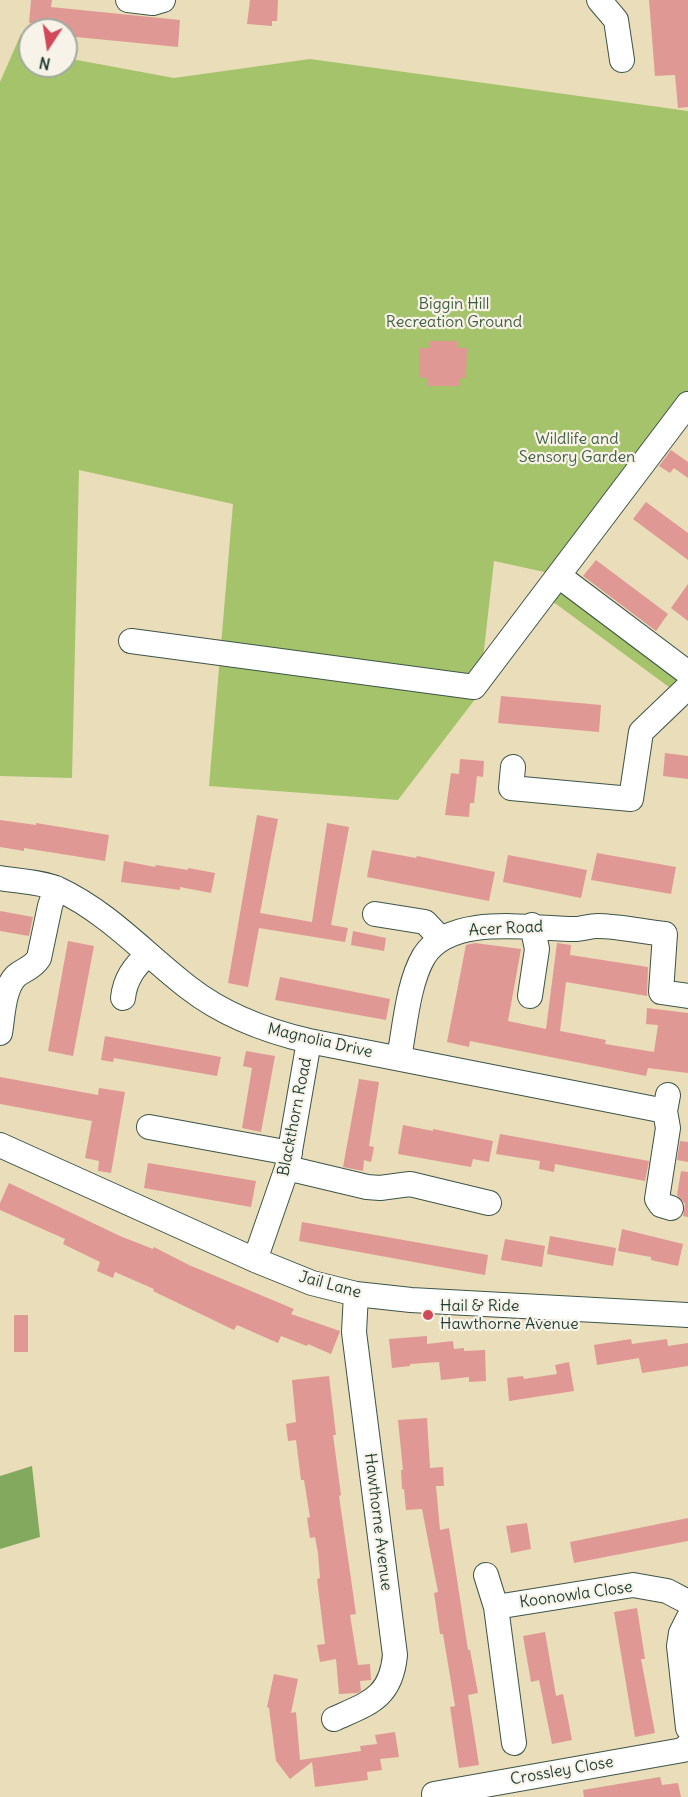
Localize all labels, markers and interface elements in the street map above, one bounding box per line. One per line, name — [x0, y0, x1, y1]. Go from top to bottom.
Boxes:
north arrow — [18, 18, 78, 78]
text: N — [37, 53, 52, 75]
park label: Biggin Hill Recreation Ground — [386, 294, 522, 332]
park label: Wildlife and Sensory Garden — [519, 429, 635, 467]
street label: Acer Road — [468, 917, 544, 941]
street label: Magnolia Drive — [266, 1020, 374, 1062]
street label: Blackthorn Road — [274, 1056, 316, 1178]
street label: Jail Lane — [297, 1267, 363, 1303]
place label: Hail & Ride Hawthorne Avenue — [440, 1296, 579, 1334]
marker: Hail & Ride Hawthorne Avenue — [421, 1308, 435, 1322]
street label: Hawthorne Avenue — [360, 1452, 396, 1592]
street label: Koonowla Close — [518, 1578, 634, 1612]
street label: Crossley Close — [509, 1752, 615, 1790]

